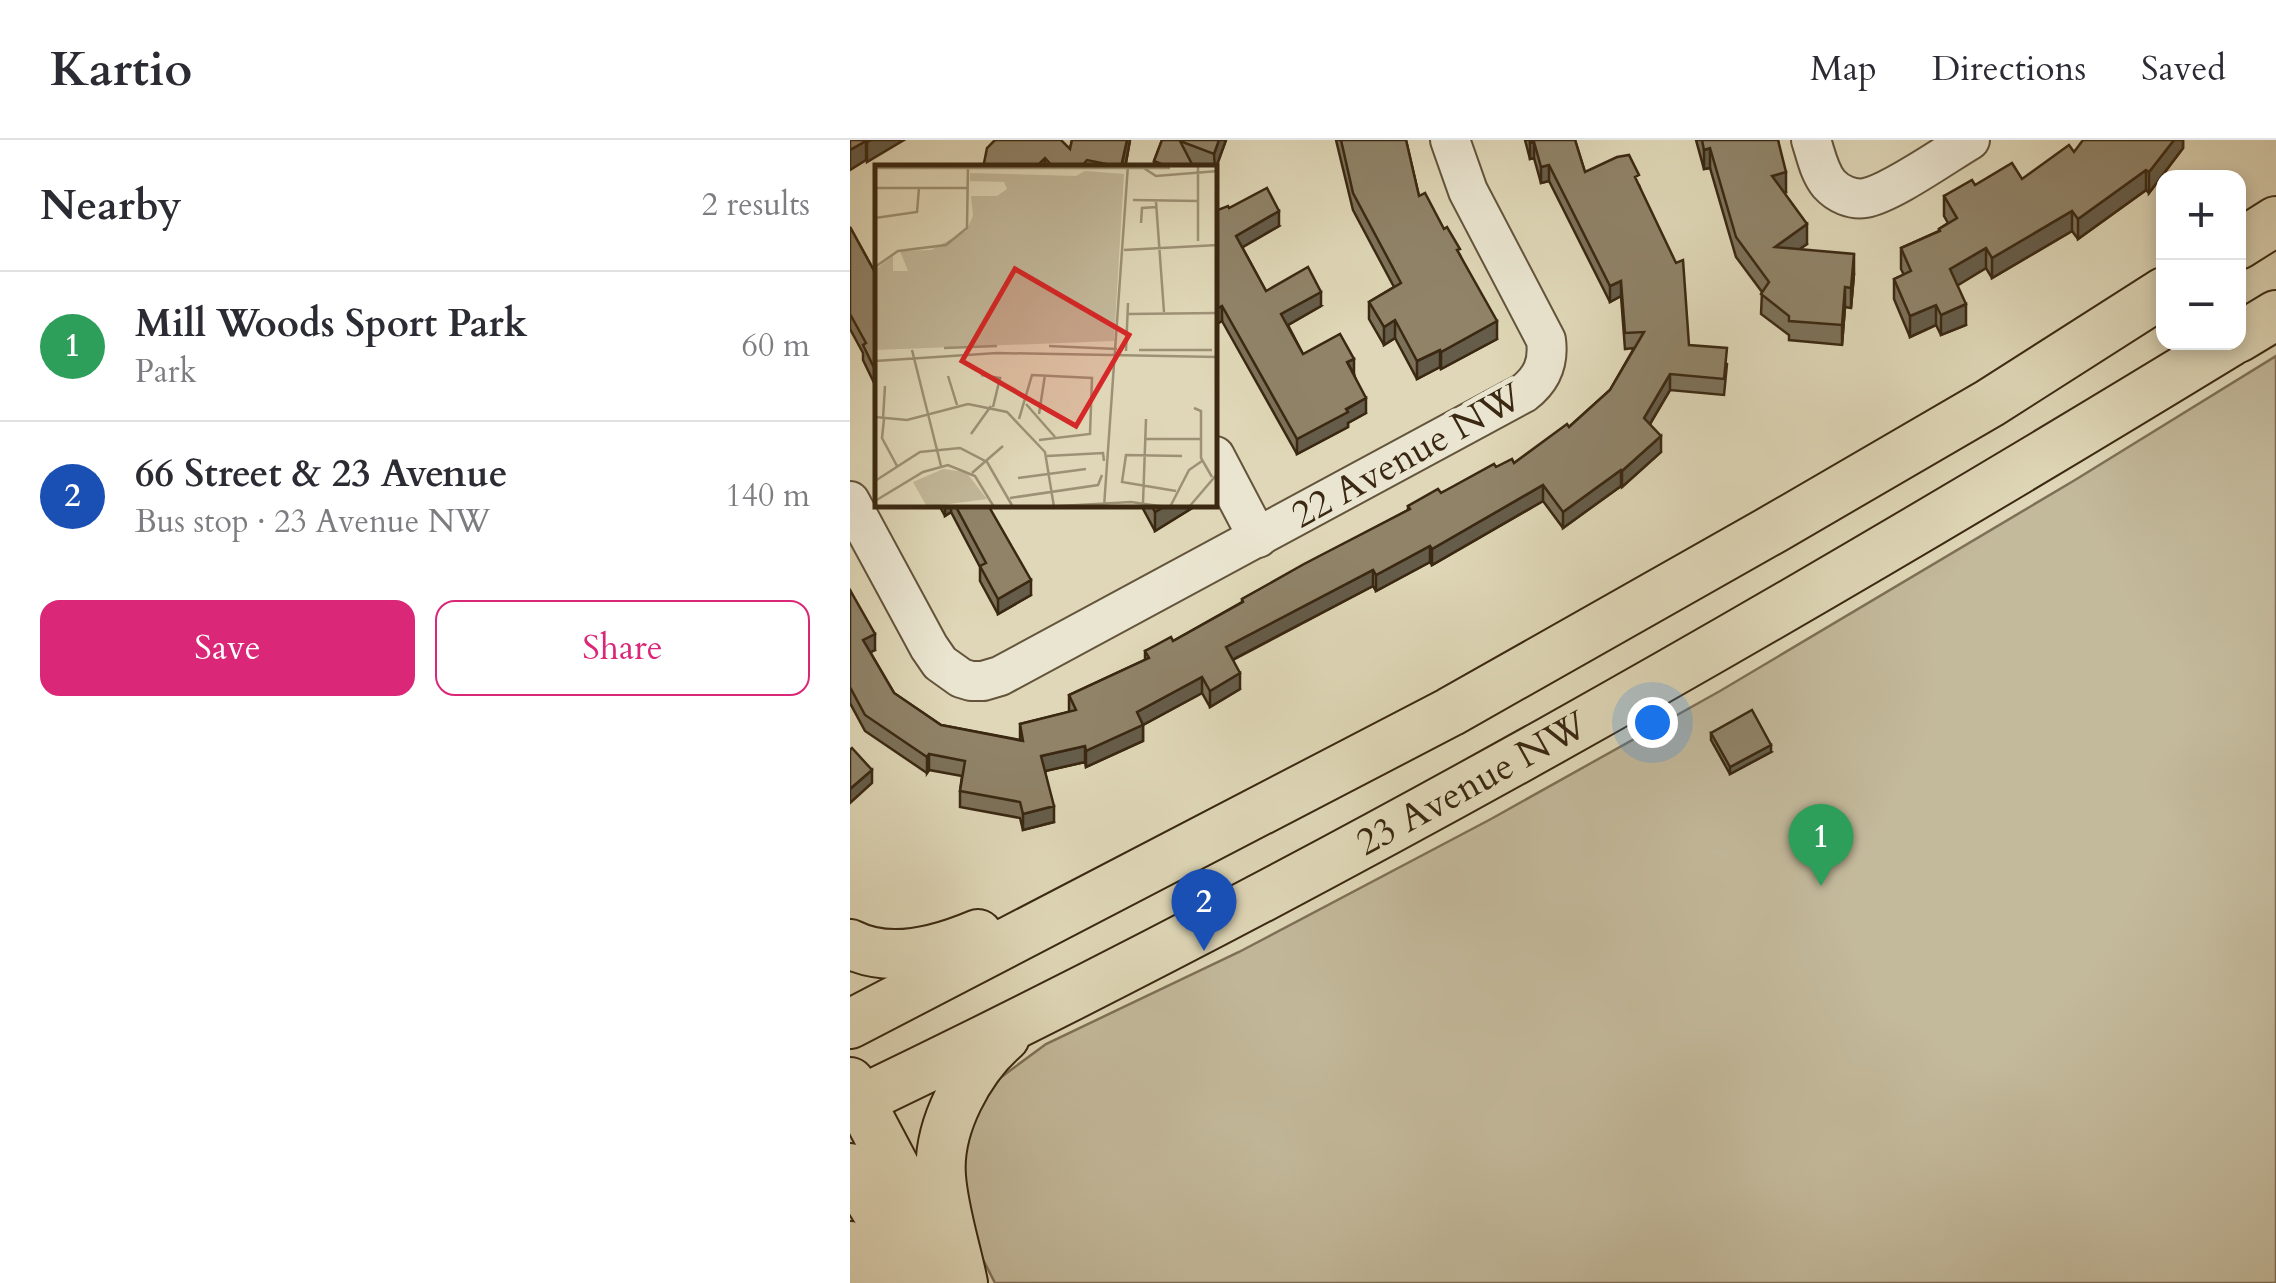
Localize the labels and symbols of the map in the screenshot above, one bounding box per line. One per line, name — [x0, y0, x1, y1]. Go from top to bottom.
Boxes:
inset map — [875, 165, 1218, 508]
street label: 22 Avenue NW — [1282, 371, 1532, 541]
your location — [1627, 697, 1678, 748]
street label: 23 Avenue NW — [1347, 699, 1597, 869]
pin: 1 — [1788, 804, 1854, 886]
pin: 2 — [1172, 868, 1236, 951]

